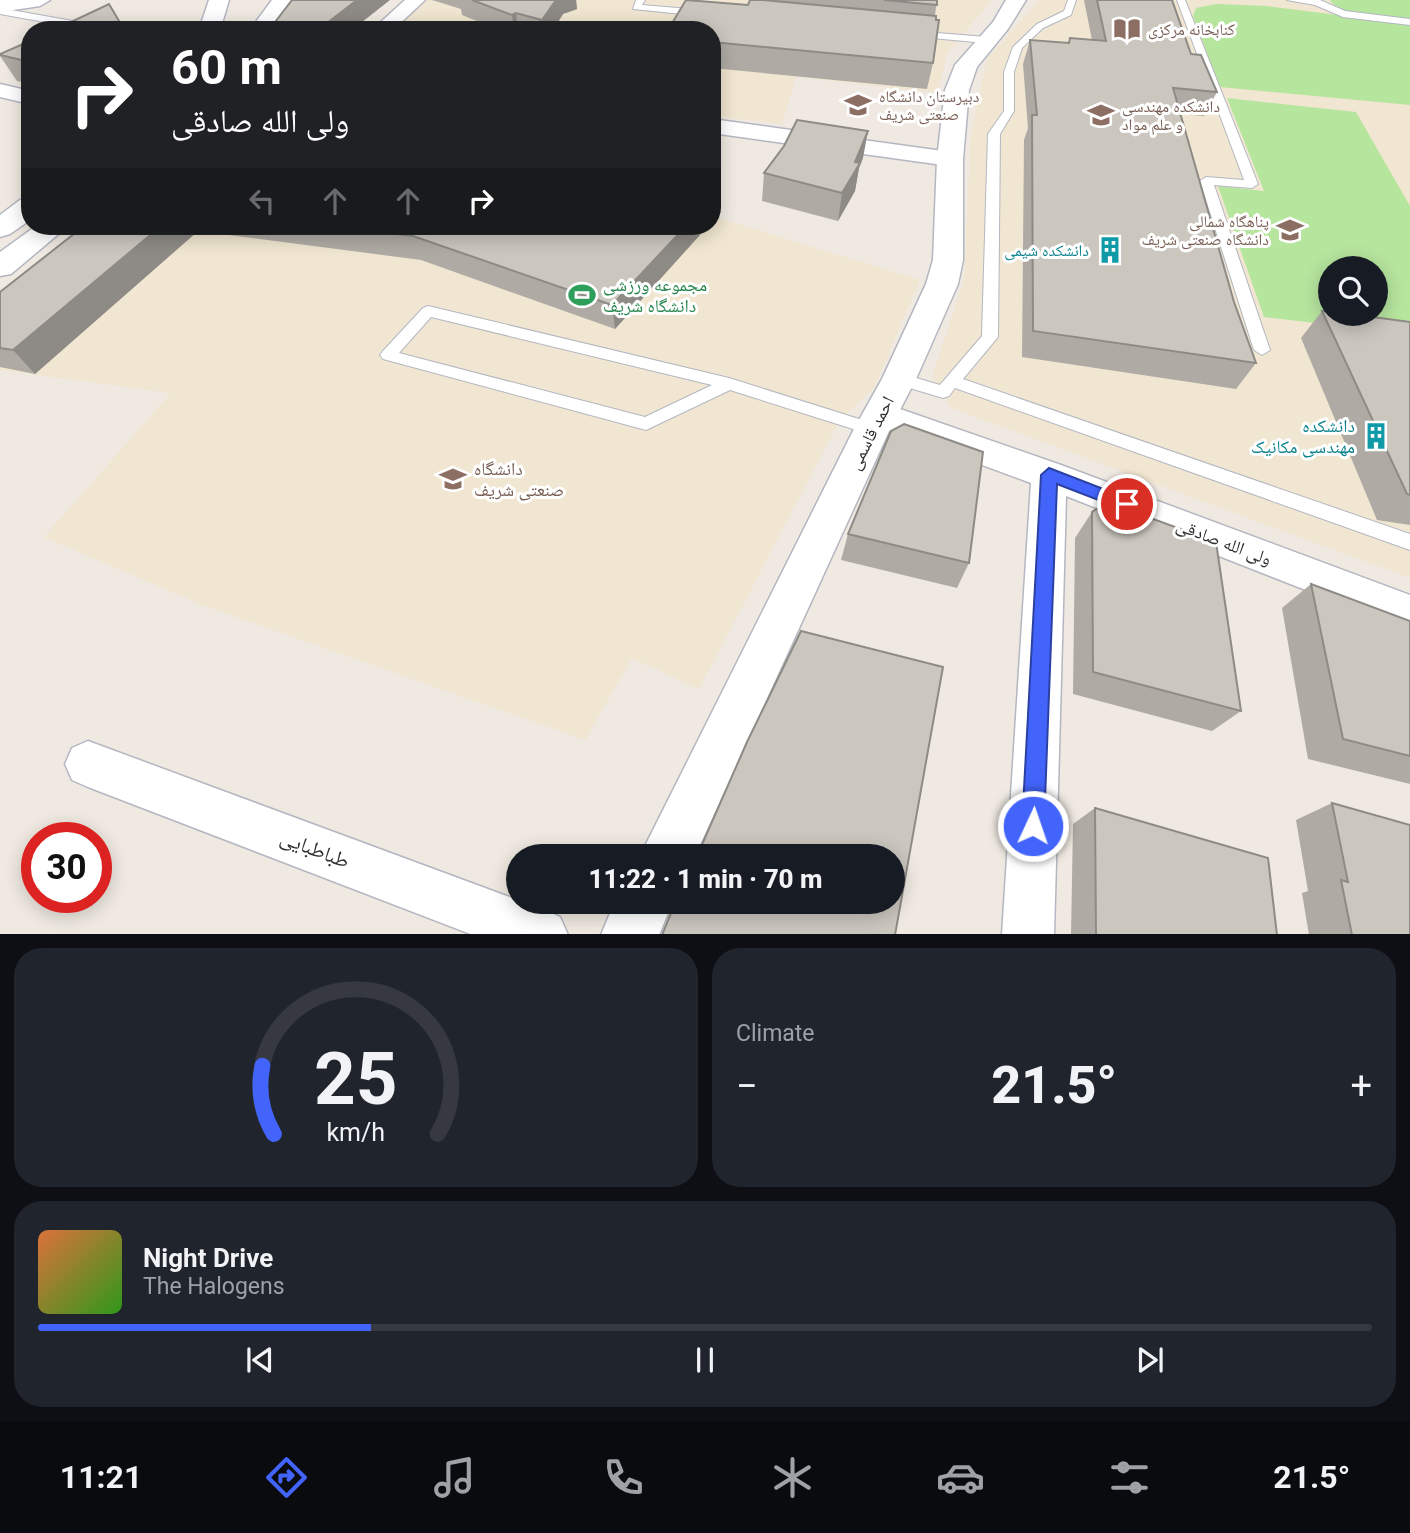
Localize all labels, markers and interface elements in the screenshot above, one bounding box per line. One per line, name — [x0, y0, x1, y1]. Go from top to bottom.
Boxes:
library icon: کنابخانه مرکزی — [1112, 14, 1142, 44]
place label: کنابخانه مرکزی — [1148, 20, 1235, 40]
text: 60 m — [171, 39, 282, 96]
icon: right — [56, 49, 147, 140]
place label: دبیرستان دانشگاه صنعتی شریف — [879, 87, 979, 125]
school or university icon: دبیرستان دانشگاه صنعتی شریف — [843, 90, 873, 120]
place label: دانشکده مهندسی و علم مواد — [1122, 97, 1220, 135]
school or university icon: دانشکده مهندسی و علم مواد — [1086, 100, 1116, 130]
text: ولی الله صادقی — [171, 102, 349, 140]
icon: left — [243, 182, 281, 220]
icon: ahead — [316, 182, 354, 220]
icon: ahead — [389, 182, 427, 220]
icon: right — [462, 182, 500, 220]
place label: پناهگاه شمالی دانشگاه صنعتی شریف — [1142, 212, 1269, 250]
school or university icon: پناهگاه شمالی دانشگاه صنعتی شریف — [1275, 215, 1305, 245]
building icon: دانشکده شیمی — [1095, 235, 1125, 265]
place label: دانشکده شیمی — [1004, 241, 1089, 261]
map controls — [1318, 256, 1388, 326]
button: search — [1318, 256, 1388, 326]
place label: مجموعه ورزشی دانشگاه شریف — [603, 274, 707, 316]
sports icon: مجموعه ورزشی دانشگاه شریف — [567, 280, 597, 310]
street label: احمد قاسمی — [843, 392, 899, 474]
place label: دانشکده مهندسی مکانیک — [1251, 415, 1355, 458]
building icon: دانشکده مهندسی مکانیک — [1361, 421, 1391, 451]
place label: دانشگاه صنعتی شریف — [474, 458, 564, 501]
school or university icon: دانشگاه صنعتی شریف — [438, 464, 468, 494]
pin — [1097, 474, 1157, 534]
icon: arrive — [1108, 485, 1146, 523]
street label: ولی الله صادقی — [1173, 514, 1275, 570]
position arrow — [996, 789, 1070, 863]
speed limit sign: 30 — [21, 822, 112, 913]
street label: طباطبایی — [277, 825, 353, 874]
text: 11:22 · 1 min · 70 m — [588, 864, 823, 894]
text: Climate — [736, 1020, 815, 1047]
text: 25 — [314, 1036, 398, 1122]
text: 21.5° — [991, 1055, 1117, 1116]
text: − — [736, 1064, 758, 1108]
text: + — [1350, 1064, 1372, 1108]
text: km/h — [327, 1117, 385, 1146]
text: Night Drive — [143, 1243, 273, 1273]
text: The Halogens — [143, 1273, 285, 1300]
icon: previous — [241, 1341, 279, 1379]
icon: pause — [686, 1341, 724, 1379]
icon: next — [1131, 1341, 1169, 1379]
icon: directions — [262, 1453, 311, 1502]
icon: music — [430, 1453, 479, 1502]
icon: phone — [599, 1453, 648, 1502]
icon: climate — [768, 1453, 817, 1502]
icon: car — [936, 1453, 985, 1502]
icon: filters — [1105, 1453, 1154, 1502]
text: 11:21 — [60, 1458, 142, 1496]
text: 21.5° — [1273, 1458, 1350, 1496]

